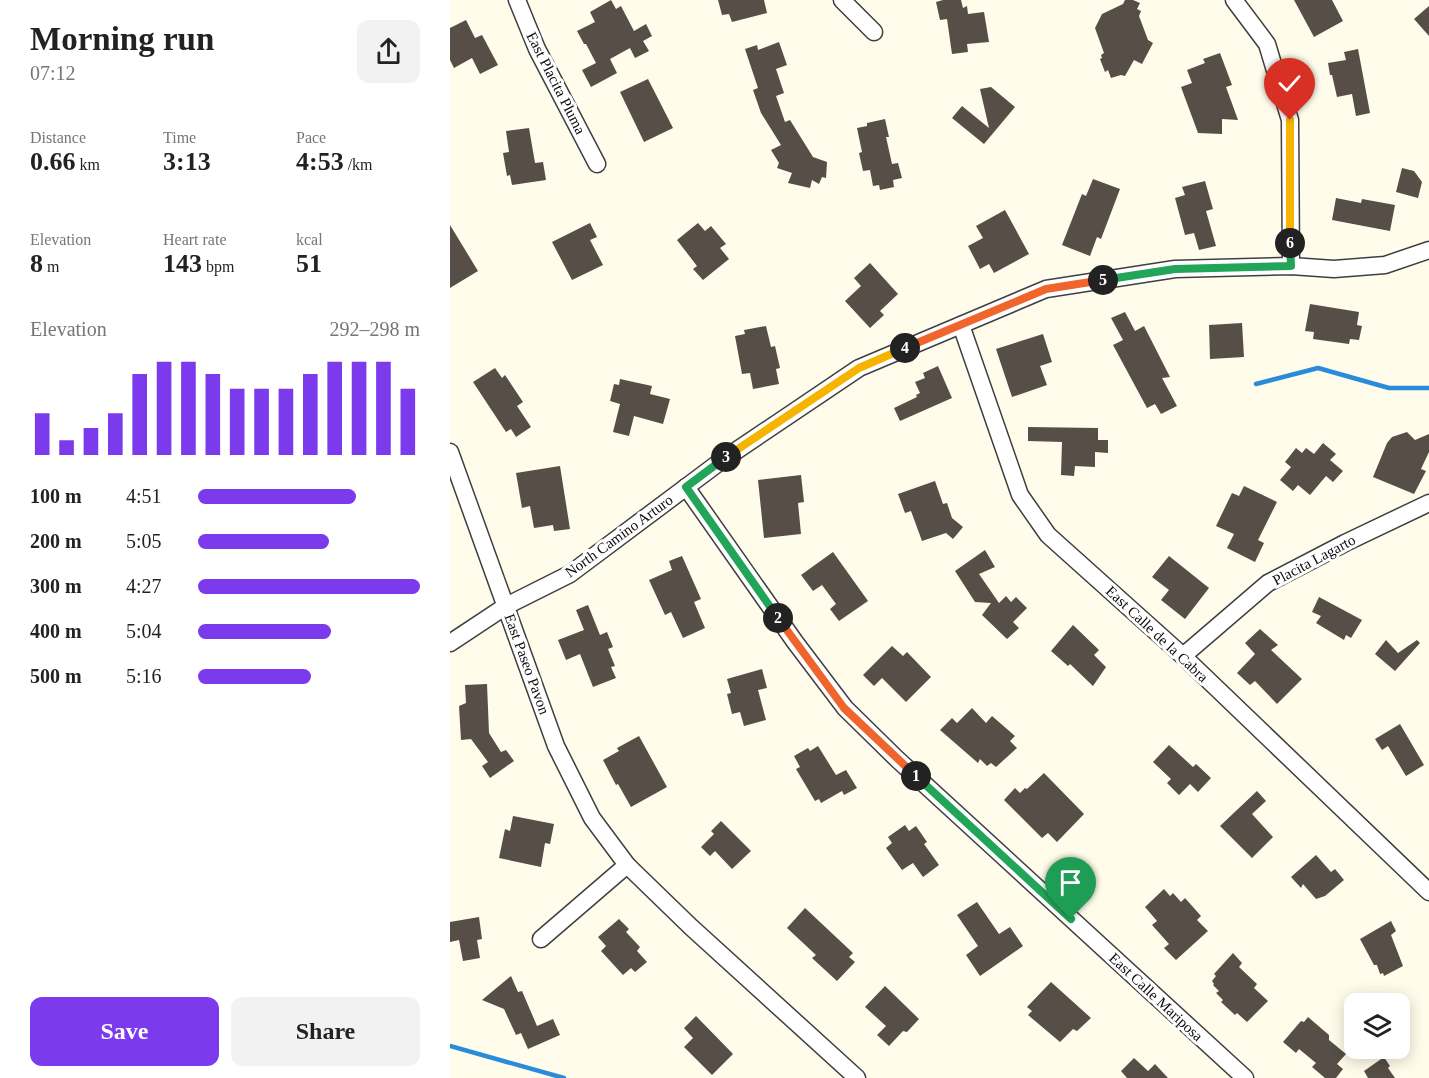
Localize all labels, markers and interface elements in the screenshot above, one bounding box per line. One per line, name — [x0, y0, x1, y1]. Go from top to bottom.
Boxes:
button: share — [357, 20, 420, 83]
text: Morning run — [30, 21, 214, 57]
street label: East Placita Pluma — [523, 29, 589, 137]
pin — [1264, 58, 1315, 120]
text: 07:12 — [30, 62, 76, 84]
icon: check — [1273, 67, 1306, 100]
text: Distance — [30, 129, 86, 146]
text: Time — [163, 129, 196, 146]
text: Pace — [296, 129, 326, 146]
text: 0.66 — [30, 147, 76, 176]
text: 3:13 — [163, 147, 211, 176]
text: 4:53 — [296, 147, 344, 176]
text: km — [76, 156, 100, 173]
text: /km — [344, 156, 373, 173]
pin: 6 — [1275, 228, 1305, 258]
text: Elevation — [30, 231, 91, 248]
text: Heart rate — [163, 231, 227, 248]
text: kcal — [296, 231, 323, 248]
text: 6 — [1286, 234, 1294, 251]
text: 8 — [30, 249, 43, 278]
text: 143 — [163, 249, 202, 278]
text: 51 — [296, 249, 322, 278]
text: m — [43, 258, 59, 275]
text: bpm — [202, 258, 234, 275]
pin: 5 — [1088, 265, 1118, 295]
text: 5 — [1099, 271, 1107, 288]
text: Elevation — [30, 318, 107, 340]
text: 292–298 m — [329, 318, 420, 340]
pin: 4 — [890, 333, 920, 363]
text: 4 — [901, 339, 909, 356]
pin: 3 — [711, 442, 741, 472]
text: 3 — [722, 448, 730, 465]
text: 100 m — [30, 485, 82, 507]
text: 4:51 — [126, 485, 162, 507]
street label: North Camino Arturo — [562, 492, 676, 580]
text: 200 m — [30, 530, 82, 552]
text: 5:05 — [126, 530, 162, 552]
street label: Placita Lagarto — [1270, 532, 1358, 588]
text: 300 m — [30, 575, 82, 597]
text: 4:27 — [126, 575, 162, 597]
street label: East Calle de la Cabra — [1103, 583, 1211, 686]
pin: 2 — [763, 603, 793, 633]
text: 2 — [774, 609, 782, 626]
street label: East Paseo Pavon — [501, 612, 553, 717]
text: 400 m — [30, 620, 82, 642]
text: 5:04 — [126, 620, 162, 642]
text: 500 m — [30, 665, 82, 687]
text: 5:16 — [126, 665, 162, 687]
pin: 1 — [901, 761, 931, 791]
text: 1 — [912, 767, 920, 784]
pin — [1045, 857, 1096, 919]
icon: arrive — [1054, 866, 1087, 899]
street label: East Calle Mariposa — [1106, 950, 1206, 1045]
map controls — [1344, 993, 1410, 1059]
button: layers — [1344, 993, 1410, 1059]
button: Save — [30, 997, 219, 1066]
button: Share — [231, 997, 420, 1066]

